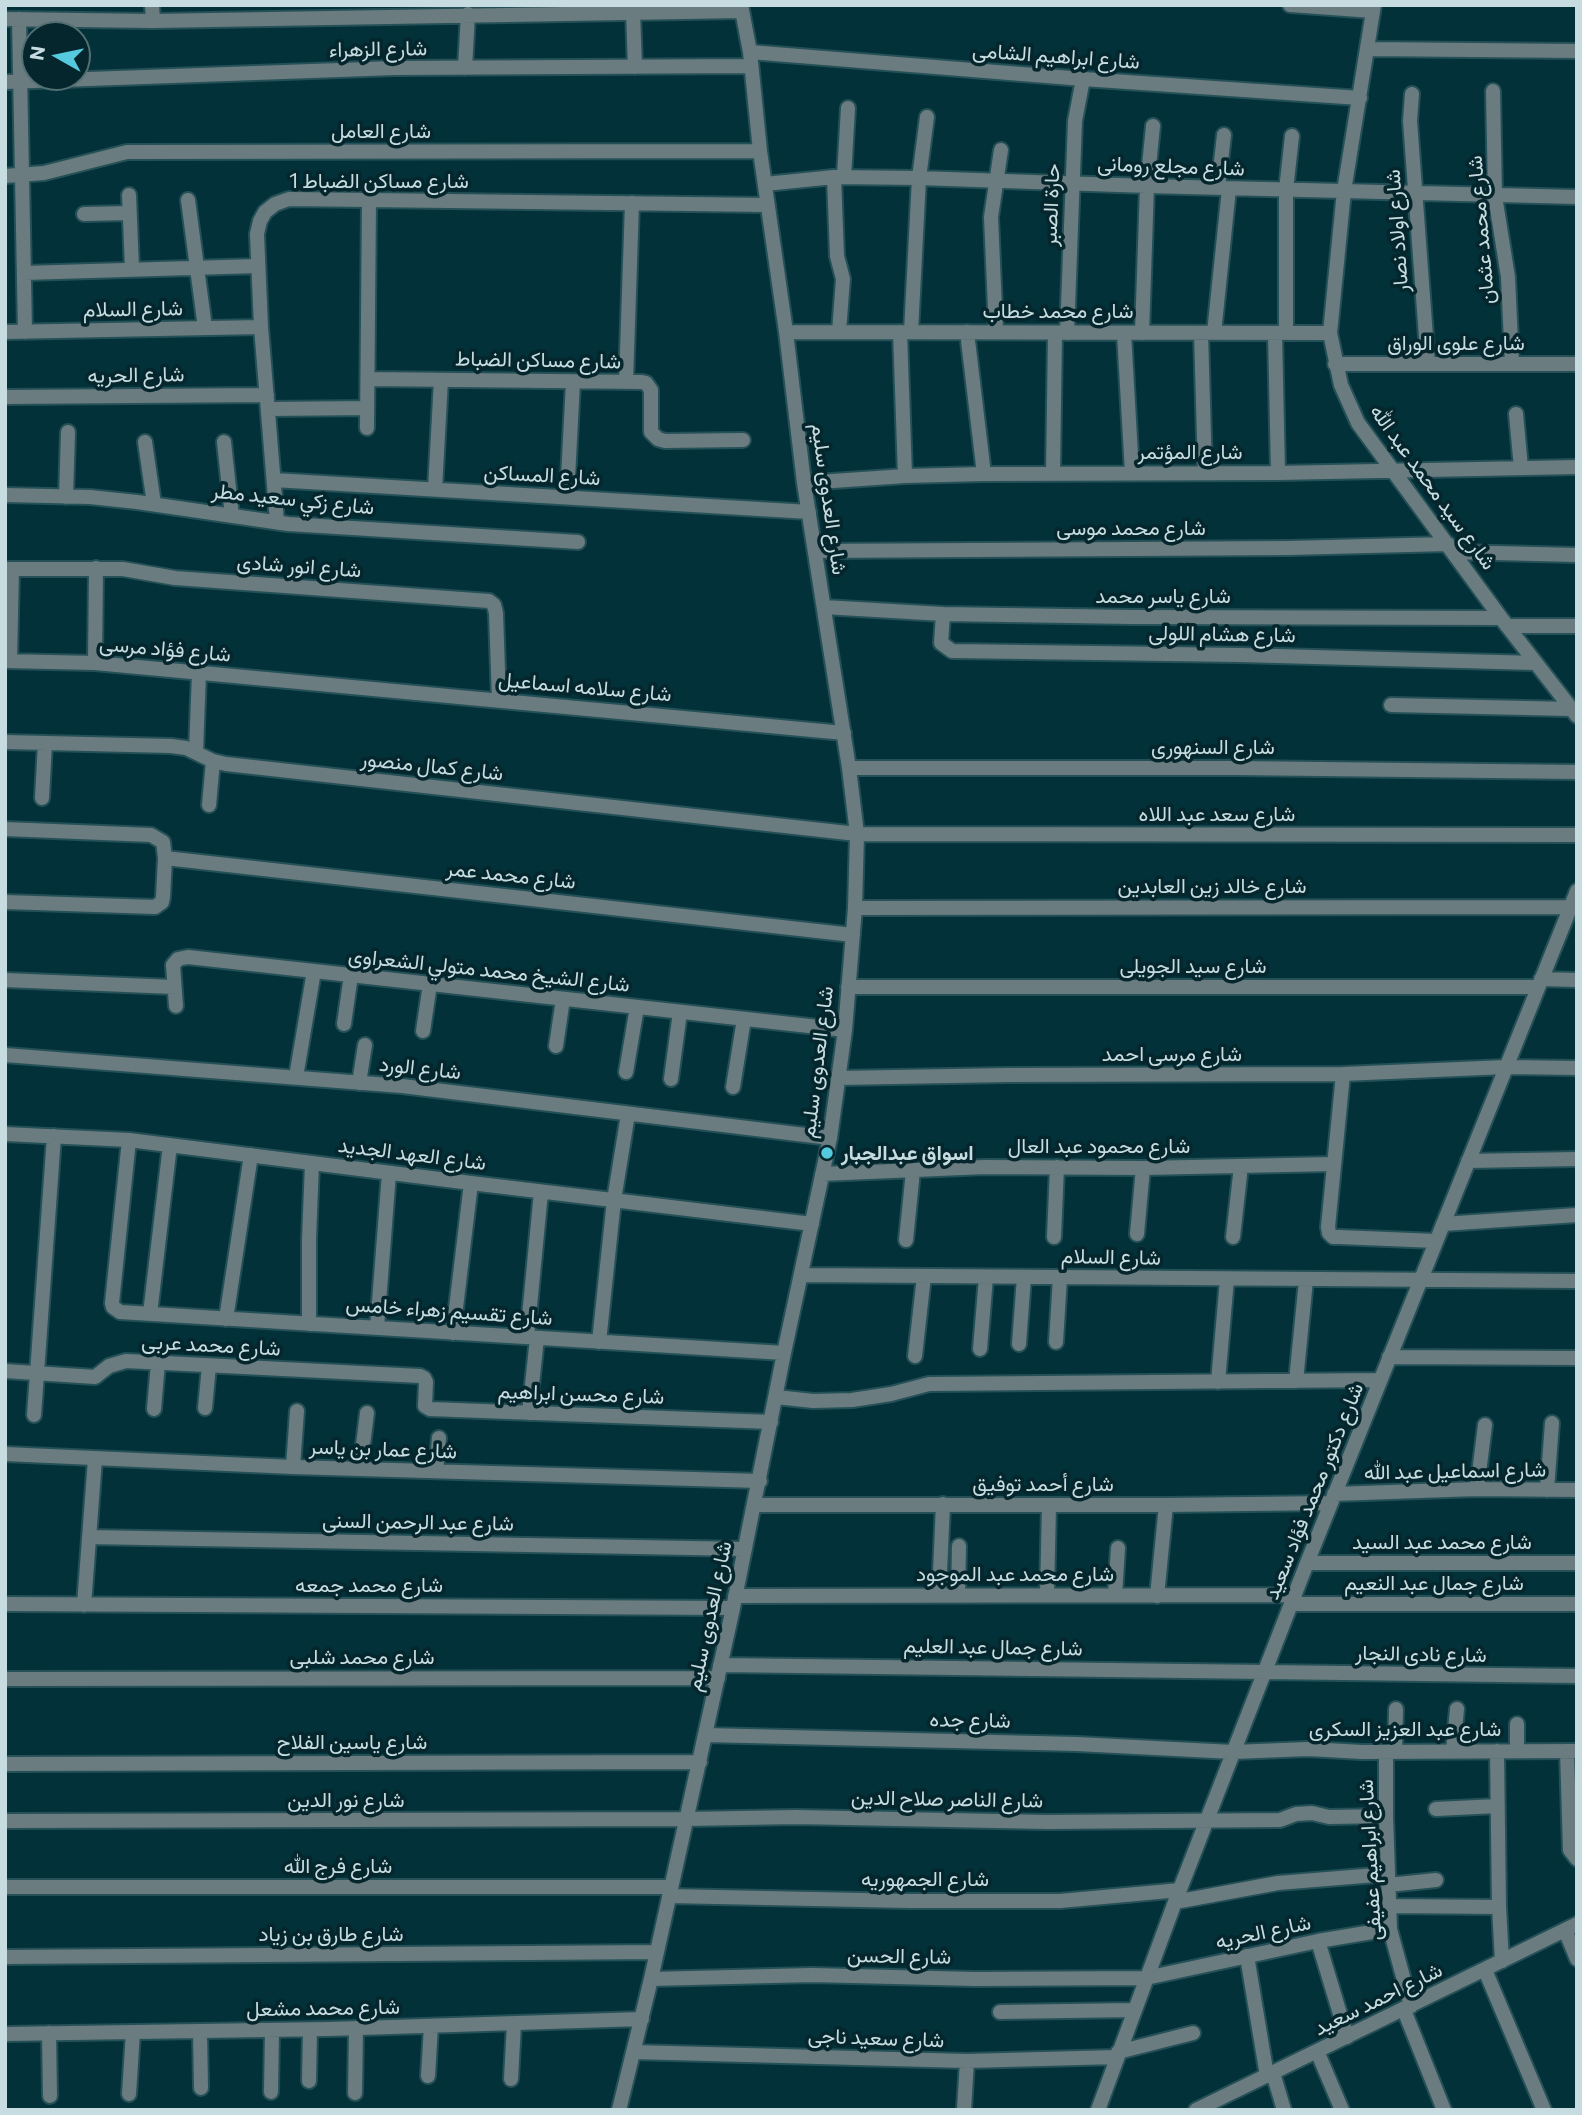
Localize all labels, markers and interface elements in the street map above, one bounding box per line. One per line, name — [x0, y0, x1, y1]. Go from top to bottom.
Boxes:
north arrow — [21, 21, 91, 91]
street label: شارع الزهراء — [329, 36, 427, 62]
street label: شارع ابراهيم الشامى — [971, 38, 1141, 74]
text: N — [24, 44, 49, 62]
street label: شارع العامل — [331, 118, 431, 144]
street label: شارع مجلع رومانى — [1097, 151, 1245, 181]
street label: شارع محمد عثمان — [1462, 155, 1500, 305]
street label: حارة الصبر — [1037, 163, 1065, 247]
street label: شارع مساكن الضباط 1 — [289, 168, 469, 194]
street label: شارع اولاد نصار — [1380, 169, 1414, 293]
street label: شارع السلام — [83, 296, 183, 322]
street label: شارع محمد خطاب — [982, 298, 1134, 324]
street label: شارع علوى الوراق — [1387, 330, 1525, 356]
street label: شارع مساكن الضباط — [455, 346, 621, 374]
street label: شارع الحريه — [87, 362, 185, 388]
street label: شارع سيد محمد عبد الله — [1365, 399, 1501, 575]
street label: شارع العدوى سليم — [806, 422, 852, 576]
street label: شارع المؤتمر — [1137, 439, 1243, 465]
street label: شارع المساكن — [483, 459, 601, 491]
street label: شارع زكي سعيد مطر — [210, 478, 376, 520]
street label: شارع محمد موسى — [1056, 515, 1206, 541]
street label: شارع انور شادى — [236, 549, 362, 583]
street label: شارع ياسر محمد — [1095, 583, 1231, 609]
street label: شارع هشام اللولى — [1148, 620, 1296, 648]
street label: شارع فؤاد مرسى — [98, 631, 232, 667]
street label: شارع سلامه اسماعيل — [497, 667, 673, 707]
street label: شارع السنهورى — [1151, 734, 1275, 760]
street label: شارع كمال منصور — [359, 746, 505, 786]
street label: شارع سعد عبد اللاه — [1139, 801, 1295, 827]
street label: شارع محمد عمر — [445, 856, 577, 894]
street label: شارع خالد زين العابدين — [1118, 873, 1306, 899]
street label: شارع الشيخ محمد متولي الشعراوى — [347, 943, 631, 997]
street label: شارع سيد الجويلى — [1119, 953, 1267, 979]
street label: شارع العدوى سليم — [795, 985, 839, 1139]
street label: شارع مرسى احمد — [1102, 1041, 1242, 1067]
street label: شارع الورد — [378, 1051, 462, 1085]
street label: شارع العهد الجديد — [337, 1132, 487, 1176]
street label: شارع محمود عبد العال — [1008, 1133, 1190, 1159]
place label: اسواق عبدالجبار — [841, 1140, 974, 1166]
marker: اسواق عبدالجبار — [819, 1145, 835, 1161]
street label: شارع السلام — [1061, 1244, 1161, 1270]
street label: شارع تقسيم زهراء خامس — [345, 1291, 553, 1331]
street label: شارع محمد عربى — [141, 1329, 281, 1361]
street label: شارع محسن ابراهيم — [497, 1378, 665, 1410]
street label: شارع دكتور محمد فؤاد سعيد — [1259, 1379, 1369, 1603]
street label: شارع عمار بن ياسر — [309, 1434, 457, 1464]
street label: شارع اسماعيل عبد الله — [1364, 1457, 1546, 1485]
street label: شارع أحمد توفيق — [972, 1471, 1114, 1497]
street label: شارع عبد الرحمن السنى — [322, 1508, 514, 1536]
street label: شارع محمد عبد السيد — [1352, 1529, 1532, 1555]
street label: شارع العدوى سليم — [681, 1539, 737, 1693]
street label: شارع محمد عبد الموجود — [916, 1561, 1114, 1587]
street label: شارع جمال عبد النعيم — [1344, 1570, 1524, 1596]
street label: شارع محمد جمعه — [295, 1572, 443, 1598]
street label: شارع جمال عبد العليم — [903, 1633, 1083, 1661]
street label: شارع نادى النجار — [1355, 1640, 1487, 1668]
street label: شارع محمد شلبى — [289, 1644, 435, 1670]
street label: شارع جده — [929, 1707, 1011, 1733]
street label: شارع عبد العزيز السكرى — [1309, 1716, 1501, 1742]
street label: شارع ياسين الفلاح — [277, 1729, 427, 1755]
street label: شارع ابراهيم عفيفى — [1353, 1779, 1387, 1941]
street label: شارع الناصر صلاح الدين — [851, 1785, 1043, 1813]
street label: شارع نور الدين — [287, 1787, 405, 1813]
street label: شارع فرج الله — [284, 1853, 392, 1879]
street label: شارع الجمهوريه — [861, 1866, 989, 1892]
street label: شارع الحريه — [1213, 1910, 1313, 1954]
street label: شارع طارق بن زياد — [258, 1921, 404, 1947]
street label: شارع الحسن — [847, 1942, 951, 1970]
street label: شارع احمد سعيد — [1310, 1957, 1446, 2041]
street label: شارع محمد مشعل — [246, 1994, 400, 2022]
street label: شارع سعيد ناجى — [807, 2023, 945, 2053]

